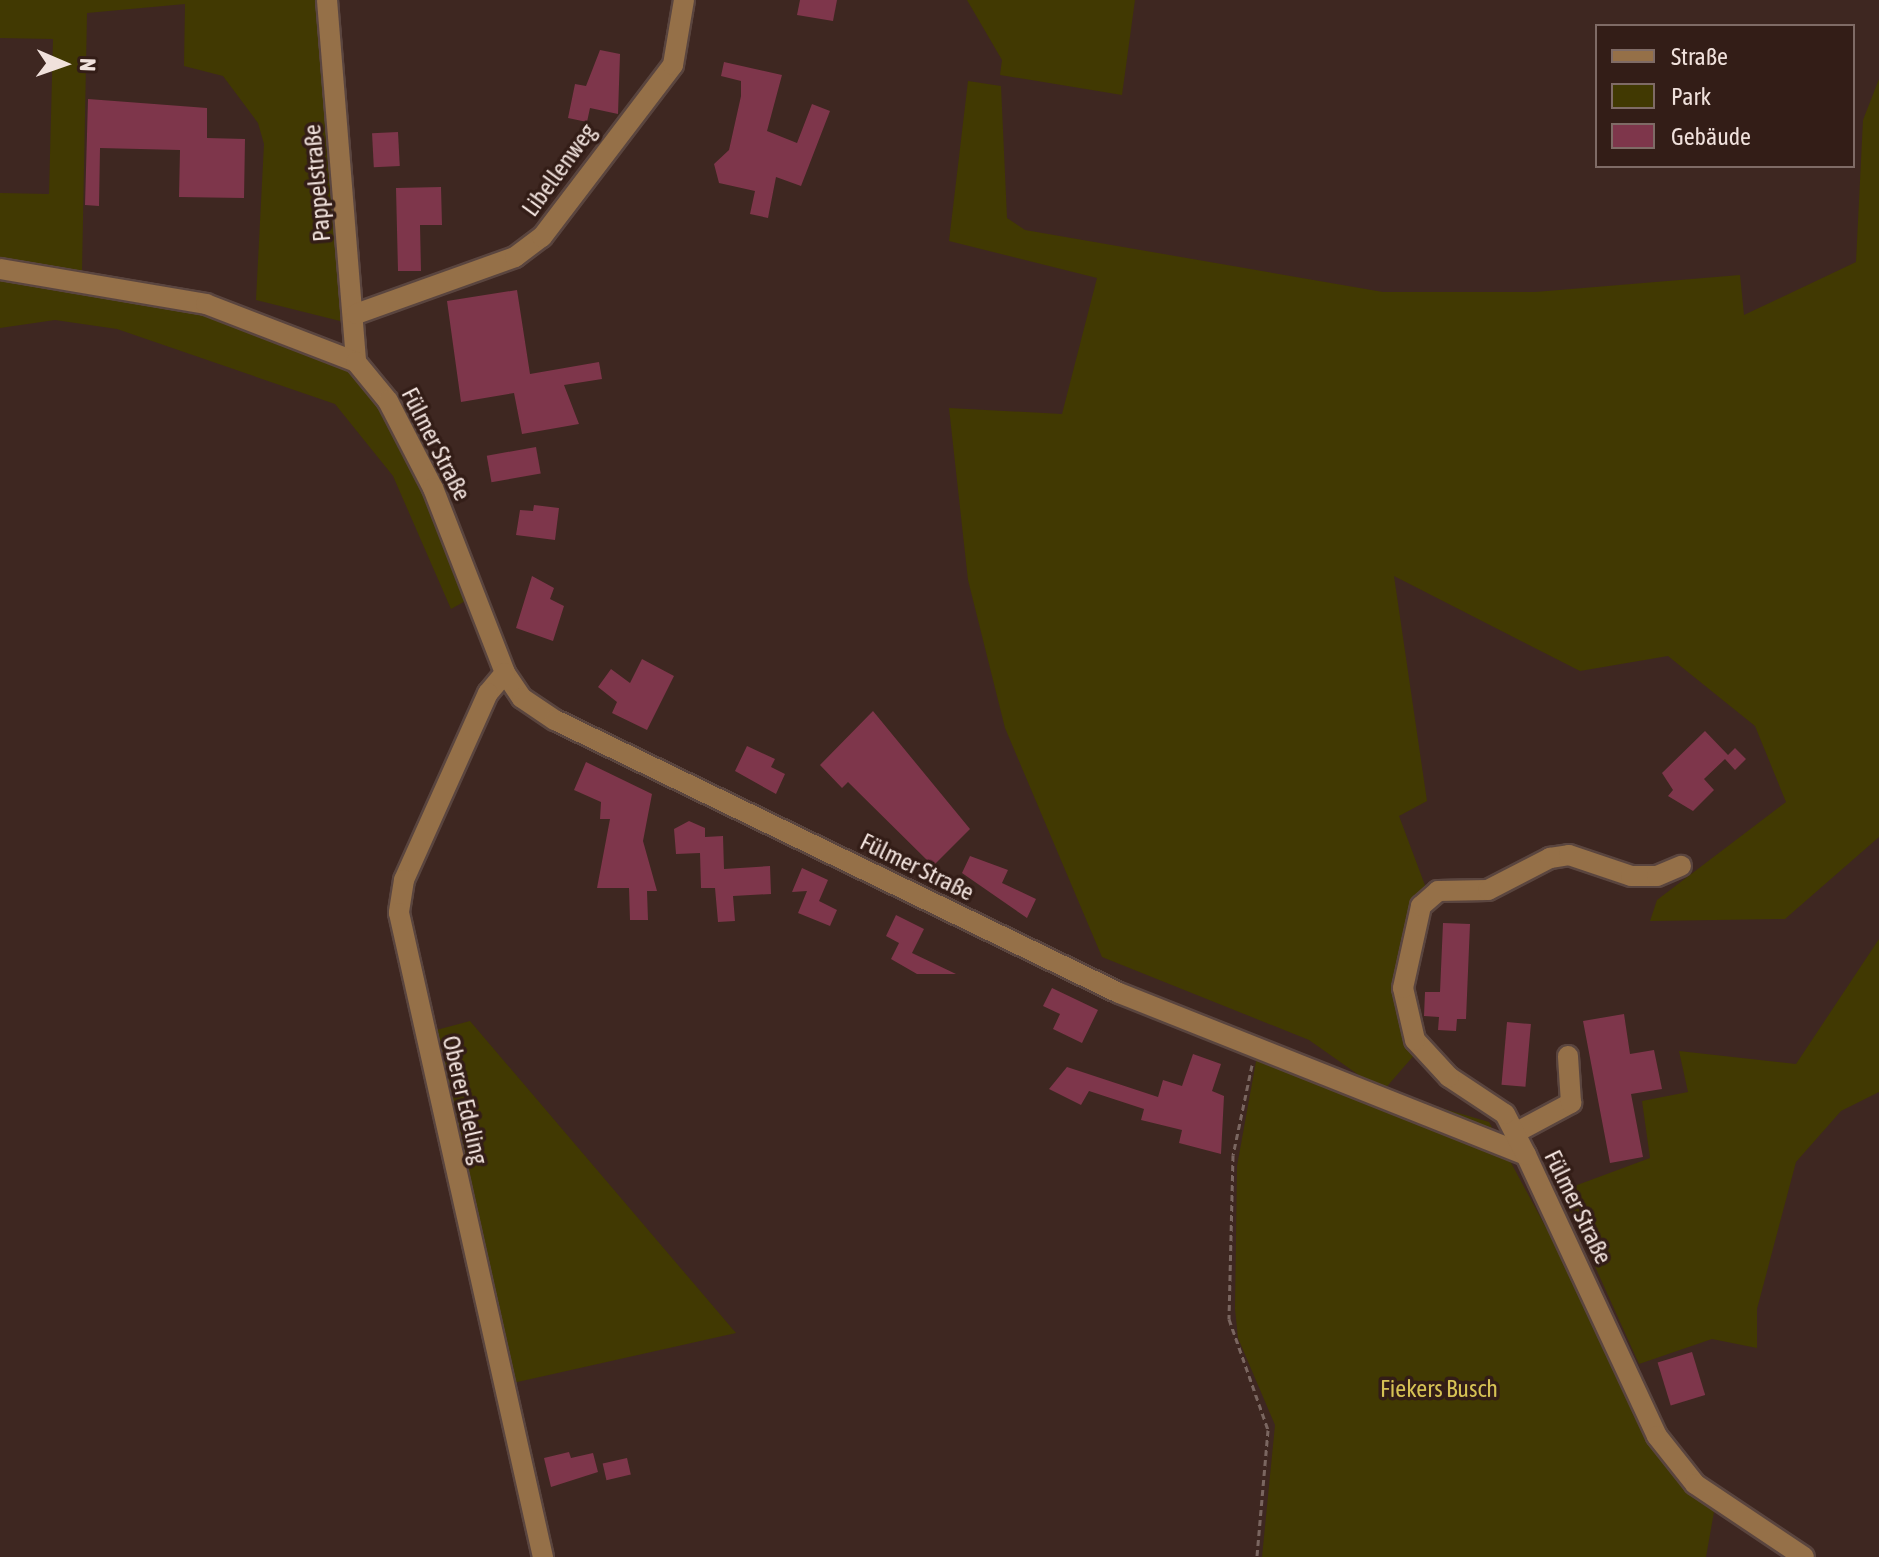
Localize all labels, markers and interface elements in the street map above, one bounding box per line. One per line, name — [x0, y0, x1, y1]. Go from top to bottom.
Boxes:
north arrow — [24, 24, 104, 104]
legend — [1595, 24, 1855, 168]
text: Straße — [1671, 43, 1728, 70]
text: N — [75, 58, 101, 72]
text: Park — [1671, 83, 1711, 110]
street label: Libellenweg — [516, 118, 602, 222]
street label: Pappelstraße — [298, 123, 336, 243]
text: Gebäude — [1671, 123, 1751, 150]
street label: Fülmer Straße — [395, 383, 477, 505]
street label: Fülmer Straße — [855, 827, 979, 907]
street label: Oberer Edeling — [436, 1033, 494, 1167]
street label: Fülmer Straße — [1538, 1145, 1618, 1269]
park label: Fiekers Busch — [1380, 1375, 1498, 1403]

